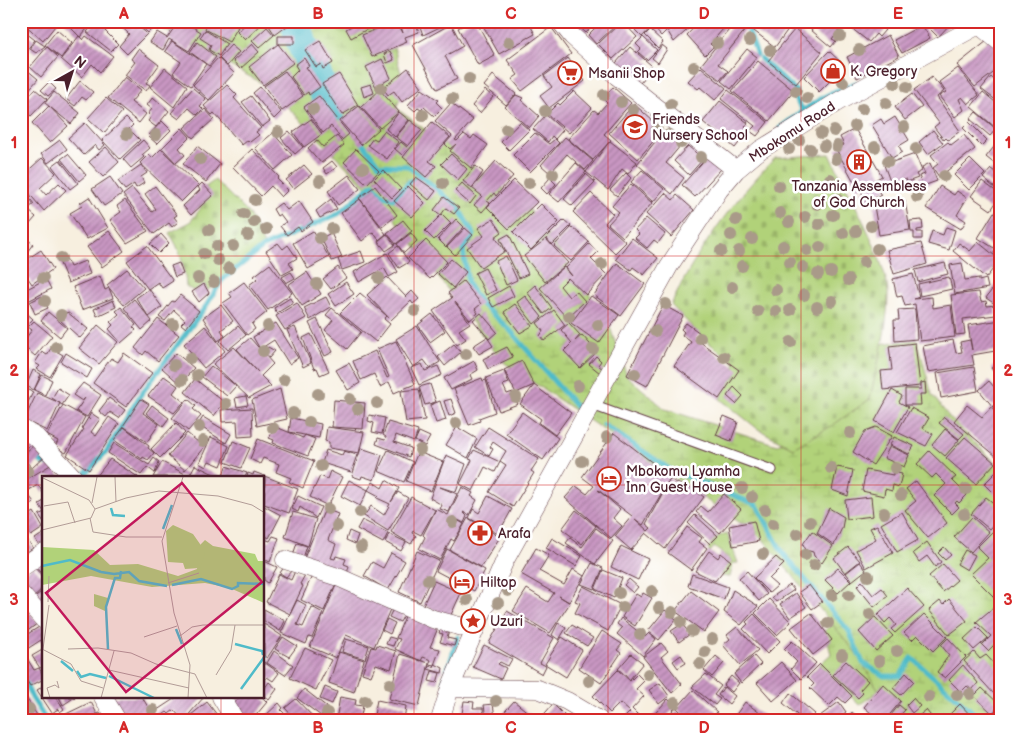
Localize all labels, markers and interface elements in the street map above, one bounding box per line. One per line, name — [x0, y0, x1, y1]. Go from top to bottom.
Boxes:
text: A — [118, 5, 129, 24]
text: B — [312, 5, 324, 24]
text: C — [505, 5, 517, 24]
text: D — [698, 5, 710, 24]
text: E — [893, 5, 903, 24]
north arrow — [48, 48, 98, 98]
text: N — [70, 52, 89, 72]
shop icon: K. Gregory — [820, 58, 846, 84]
supermarket icon: Msanii Shop — [557, 60, 583, 86]
place label: K. Gregory — [850, 63, 918, 80]
place label: Msanii Shop — [588, 65, 665, 82]
street label: Mbokomu Road — [746, 98, 838, 166]
place label: Friends Nursery School — [652, 111, 748, 144]
school or university icon: Friends Nursery School — [622, 114, 648, 140]
text: 1 — [11, 134, 17, 153]
text: 1 — [1005, 134, 1011, 153]
building icon: Tanzania Assembless of God Church — [846, 149, 872, 175]
place label: Tanzania Assembless of God Church — [791, 178, 927, 211]
text: 2 — [9, 362, 19, 381]
text: 2 — [1003, 362, 1013, 381]
place label: Mbokomu Lyamha Inn Guest House — [626, 463, 740, 496]
hotel icon: Mbokomu Lyamha Inn Guest House — [596, 466, 622, 492]
inset map — [42, 476, 265, 698]
pharmacy icon: Arafa — [467, 520, 493, 546]
place label: Arafa — [498, 525, 531, 542]
hotel icon: Hiltop — [449, 569, 475, 595]
place label: Hiltop — [480, 574, 517, 591]
text: 3 — [9, 591, 19, 610]
text: 3 — [1003, 591, 1013, 610]
place icon: Uzuri — [460, 608, 486, 634]
place label: Uzuri — [490, 613, 523, 630]
text: A — [118, 719, 129, 738]
text: B — [312, 719, 324, 738]
text: C — [505, 719, 517, 738]
text: D — [698, 719, 710, 738]
text: E — [893, 719, 903, 738]

